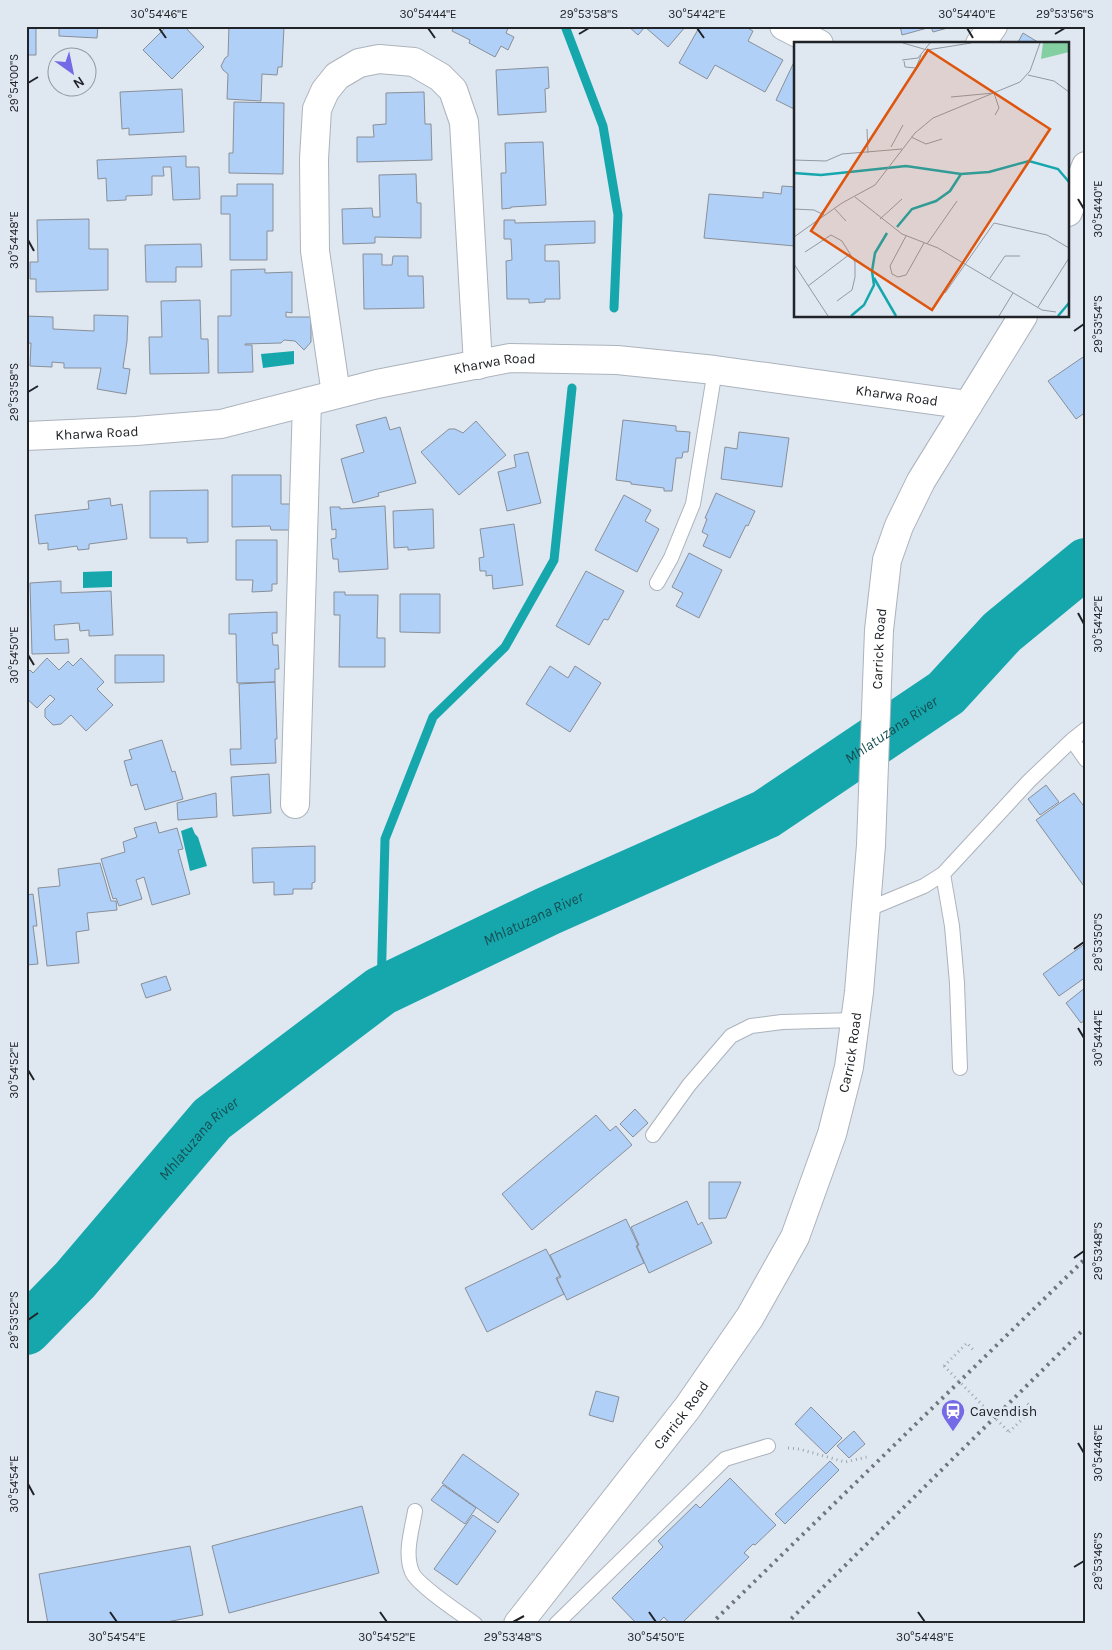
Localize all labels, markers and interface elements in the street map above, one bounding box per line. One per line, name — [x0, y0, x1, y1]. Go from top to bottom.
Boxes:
text: 30°54'46"E — [130, 7, 188, 21]
text: 30°54'44"E — [399, 7, 457, 21]
text: 29°53'58"S — [560, 7, 618, 21]
text: 30°54'42"E — [668, 7, 726, 21]
text: 30°54'40"E — [938, 7, 996, 21]
text: 29°53'56"S — [1036, 7, 1094, 21]
inset map — [794, 42, 1070, 318]
north arrow — [48, 48, 98, 98]
text: 29°54'00"S — [7, 54, 21, 112]
text: N — [70, 73, 88, 92]
text: 30°54'40"E — [1091, 180, 1105, 238]
text: 30°54'48"E — [7, 211, 21, 269]
text: 29°53'54"S — [1091, 295, 1105, 353]
street label: Kharwa Road — [452, 349, 536, 377]
text: 29°53'58"S — [7, 363, 21, 421]
street label: Kharwa Road — [854, 381, 939, 409]
street label: Kharwa Road — [55, 422, 139, 443]
text: 30°54'42"E — [1091, 595, 1105, 653]
street label: Carrick Road — [868, 607, 890, 690]
text: 30°54'50"E — [7, 626, 21, 684]
water label: Mhlatuzana River — [841, 692, 942, 768]
water label: Mhlatuzana River — [480, 887, 587, 950]
text: 29°53'50"S — [1091, 913, 1105, 971]
text: 30°54'44"E — [1091, 1009, 1105, 1067]
street label: Carrick Road — [834, 1011, 865, 1094]
text: 30°54'52"E — [7, 1041, 21, 1099]
water label: Mhlatuzana River — [155, 1093, 243, 1184]
text: 29°53'48"S — [1091, 1222, 1105, 1280]
text: 29°53'52"S — [7, 1291, 21, 1349]
street label: Carrick Road — [650, 1377, 712, 1453]
station icon: Cavendish — [940, 1398, 966, 1432]
place label: Cavendish — [970, 1403, 1037, 1420]
text: 30°54'46"E — [1091, 1424, 1105, 1482]
text: 30°54'54"E — [7, 1455, 21, 1513]
text: 29°53'46"S — [1091, 1532, 1105, 1590]
text: 30°54'54"E — [88, 1630, 146, 1644]
text: 30°54'52"E — [358, 1630, 416, 1644]
text: 29°53'48"S — [484, 1630, 542, 1644]
text: 30°54'50"E — [627, 1630, 685, 1644]
text: 30°54'48"E — [896, 1630, 954, 1644]

